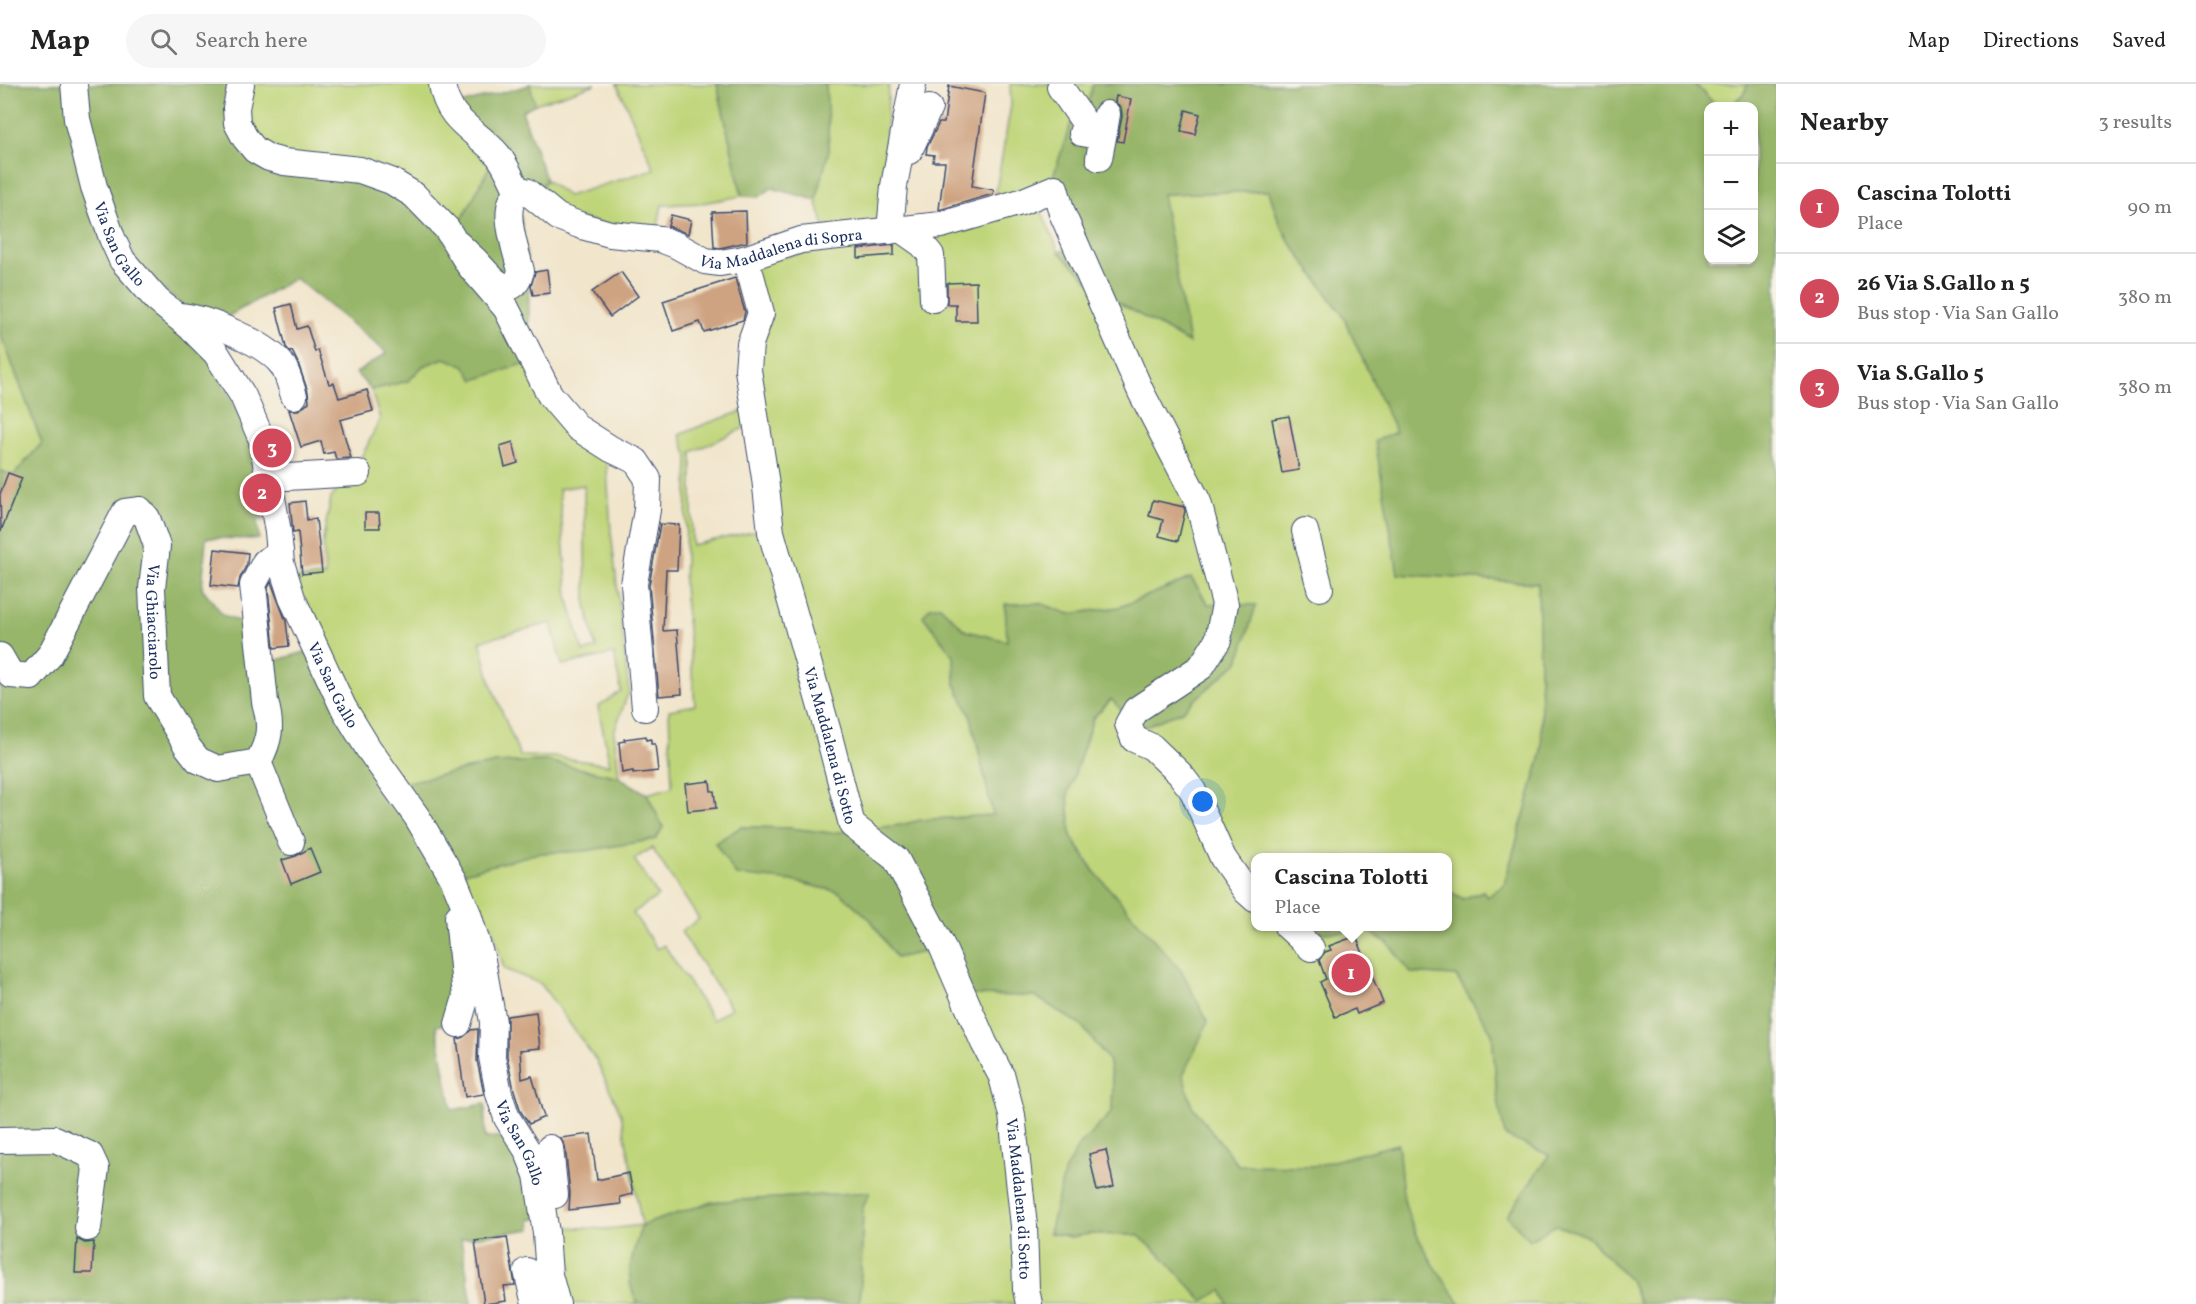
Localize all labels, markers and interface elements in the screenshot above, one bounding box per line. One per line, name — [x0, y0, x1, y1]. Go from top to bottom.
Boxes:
search box — [126, 14, 546, 68]
text: Map — [30, 22, 90, 61]
icon: search — [147, 25, 180, 58]
text: Search here — [195, 26, 308, 57]
text: Map — [1908, 27, 1950, 56]
text: Directions — [1983, 27, 2079, 56]
text: Saved — [2112, 27, 2166, 56]
map controls — [1704, 102, 1758, 264]
button: + — [1704, 102, 1758, 156]
text: Nearby — [1800, 105, 1889, 141]
text: 3 results — [2098, 109, 2172, 137]
button: − — [1704, 156, 1758, 210]
text: Cascina Tolotti — [1857, 179, 2011, 210]
text: 1 — [1815, 194, 1824, 222]
text: 90 m — [2128, 194, 2172, 222]
street label: Via San Gallo — [87, 199, 149, 292]
button: layers — [1704, 210, 1758, 264]
text: Place — [1857, 210, 1903, 238]
street label: Via Maddalena di Sopra — [694, 224, 864, 276]
text: 26 Via S.Gallo n 5 — [1857, 269, 2030, 300]
text: 2 — [1814, 284, 1825, 312]
text: 380 m — [2118, 284, 2172, 312]
text: Bus stop · Via San Gallo — [1857, 300, 2059, 328]
text: Via S.Gallo 5 — [1857, 359, 1984, 390]
text: 3 — [1814, 374, 1825, 402]
text: 380 m — [2118, 374, 2172, 402]
text: Bus stop · Via San Gallo — [1857, 390, 2059, 418]
pin: 3 — [252, 426, 292, 470]
pin: 2 — [242, 470, 282, 516]
street label: Via Ghiacciarolo — [139, 562, 165, 680]
street label: Via San Gallo — [301, 639, 362, 733]
street label: Via Maddalena di Sotto — [797, 665, 860, 827]
your location — [1188, 787, 1217, 816]
popup — [1251, 853, 1452, 931]
text: Cascina Tolotti — [1274, 863, 1429, 894]
text: Place — [1274, 894, 1320, 922]
pin: 1 — [1332, 950, 1370, 996]
street label: Via San Gallo — [489, 1098, 547, 1187]
street label: Via Maddalena di Sotto — [999, 1117, 1035, 1280]

